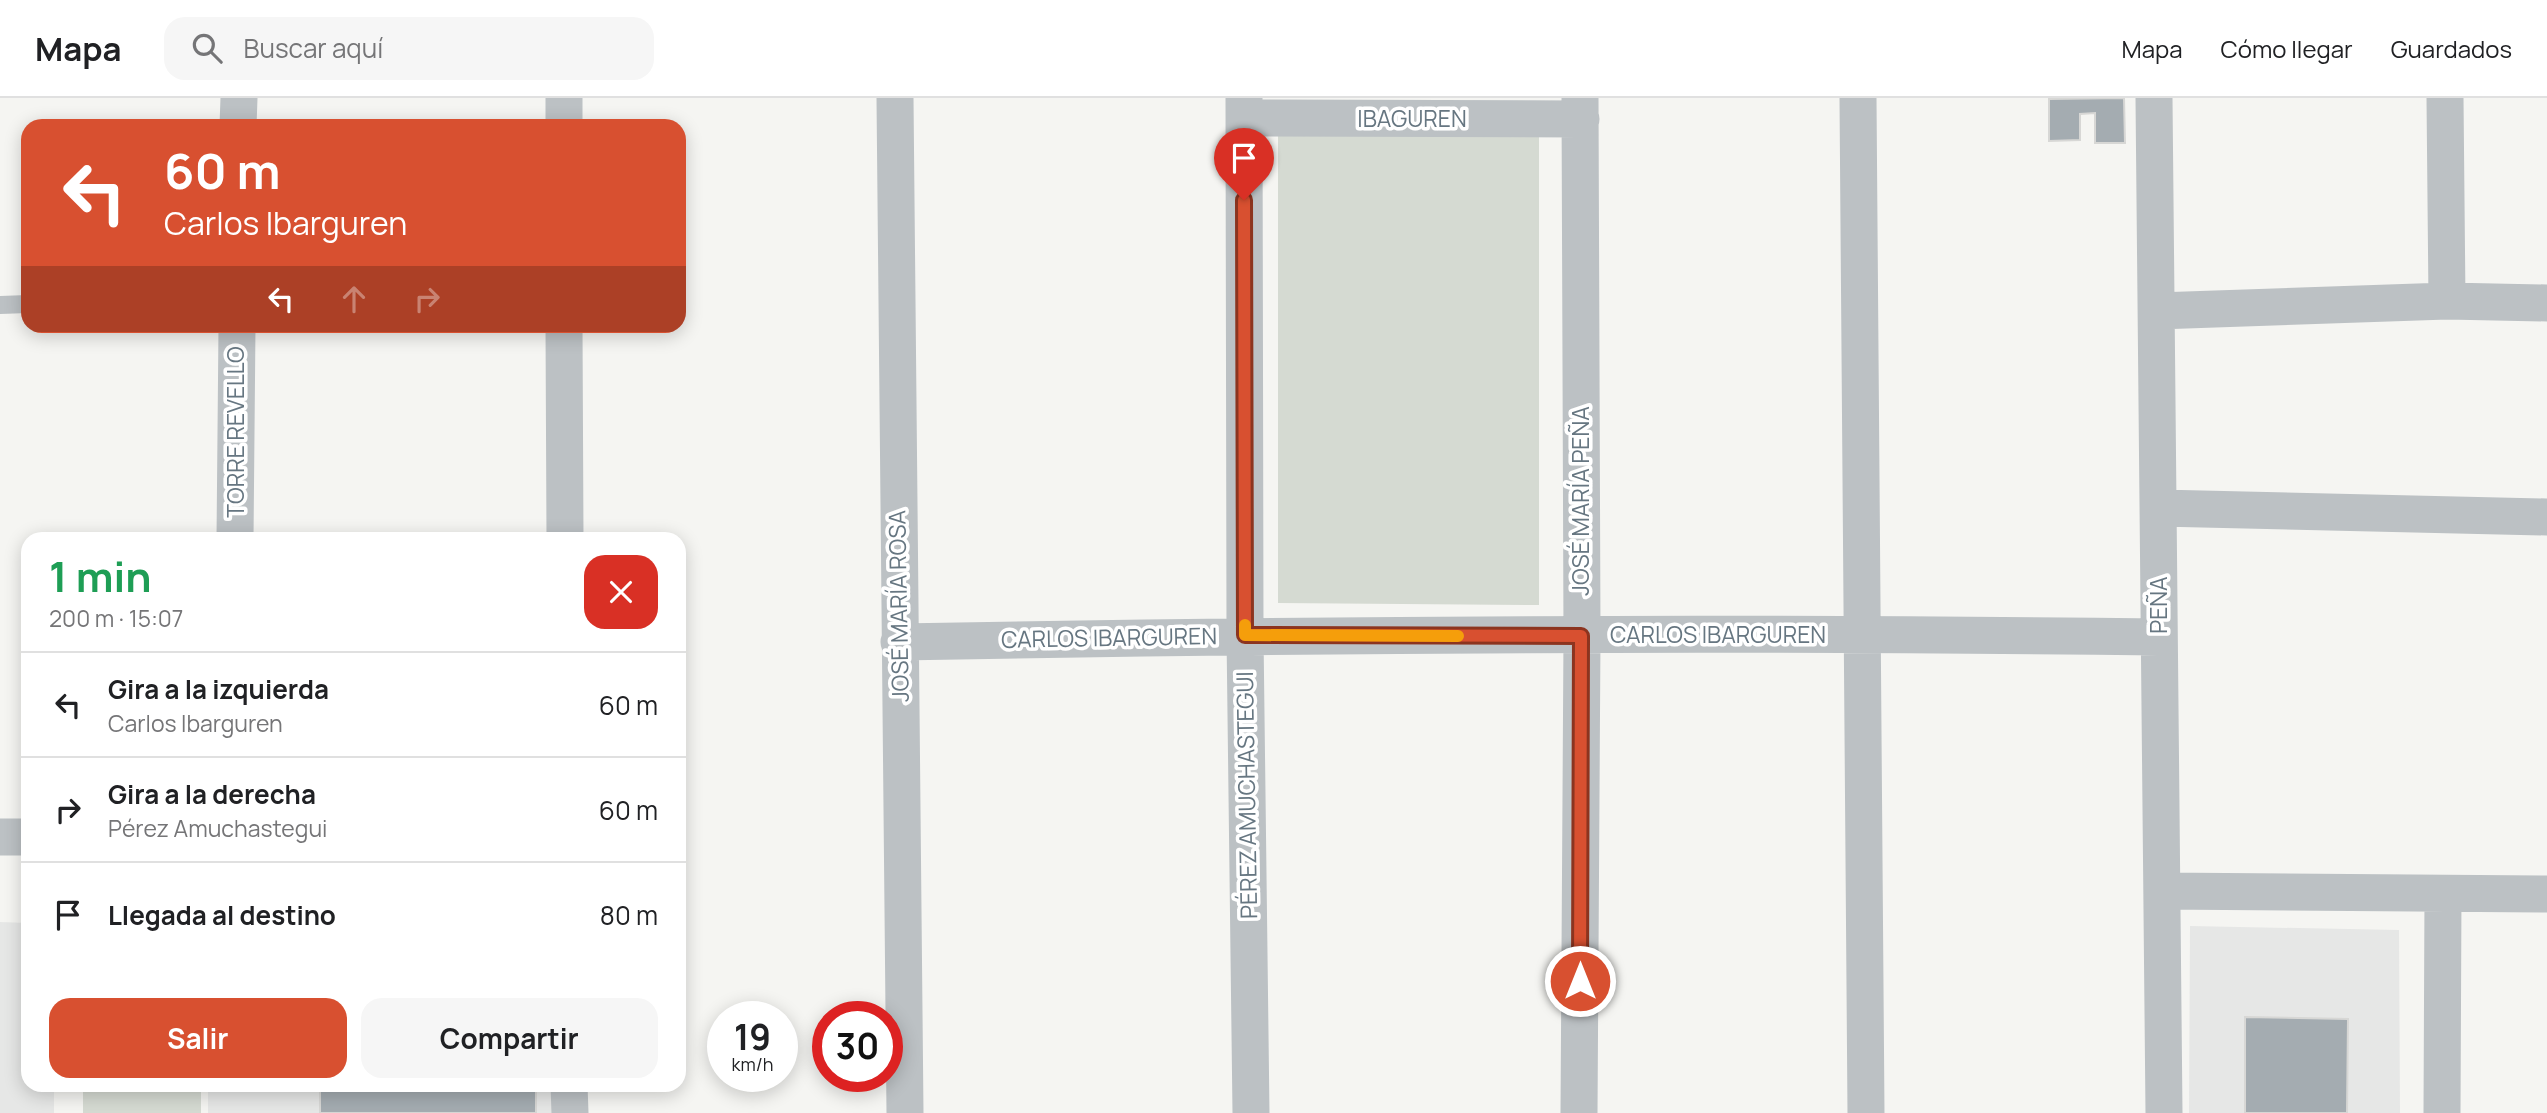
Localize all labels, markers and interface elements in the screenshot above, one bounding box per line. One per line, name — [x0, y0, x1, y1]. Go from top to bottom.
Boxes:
search box — [164, 17, 654, 80]
text: Mapa — [35, 26, 122, 71]
icon: search — [188, 29, 226, 67]
text: Buscar aquí — [244, 30, 383, 66]
text: Mapa — [2122, 32, 2183, 65]
text: Cómo llegar — [2221, 32, 2353, 65]
text: Guardados — [2391, 32, 2512, 65]
street label: IBAGUREN — [1357, 102, 1467, 134]
pin — [1214, 128, 1274, 200]
text: 60 m — [164, 137, 281, 204]
icon: arrive — [1225, 139, 1263, 177]
icon: left — [49, 147, 140, 238]
text: Carlos Ibarguren — [164, 201, 407, 245]
icon: left — [262, 280, 300, 318]
icon: ahead — [335, 280, 373, 318]
icon: right — [408, 280, 446, 318]
street label: TORRE REVELLO — [219, 346, 251, 518]
street label: JOSÉ MARÍA PEÑA — [1564, 406, 1596, 596]
street label: JOSÉ MARÍA ROSA — [880, 509, 916, 702]
text: 1 min — [49, 547, 152, 605]
button: close — [584, 555, 658, 629]
street label: PEÑA — [2142, 576, 2174, 634]
text: 200 m · 15:07 — [49, 602, 183, 634]
street label: CARLOS IBARGUREN — [1610, 618, 1826, 650]
street label: CARLOS IBARGUREN — [1001, 619, 1217, 655]
text: Gira a la izquierda — [108, 671, 329, 707]
street label: PÉREZ AMUCHASTEGUI — [1228, 671, 1264, 919]
icon: left — [49, 686, 87, 724]
text: 60 m — [599, 687, 658, 723]
text: Carlos Ibarguren — [108, 707, 283, 739]
text: Gira a la derecha — [108, 776, 316, 812]
icon: right — [49, 791, 87, 829]
text: 60 m — [599, 792, 658, 828]
text: Pérez Amuchastegui — [108, 812, 327, 844]
icon: arrive — [49, 896, 87, 934]
text: Llegada al destino — [108, 897, 336, 933]
text: 80 m — [600, 897, 658, 933]
position arrow — [1543, 944, 1617, 1018]
button: Salir — [49, 998, 347, 1078]
button: Compartir — [361, 998, 658, 1078]
speed limit sign: 30 — [812, 1001, 903, 1092]
text: 19 — [734, 1013, 771, 1061]
text: km/h — [732, 1052, 773, 1076]

